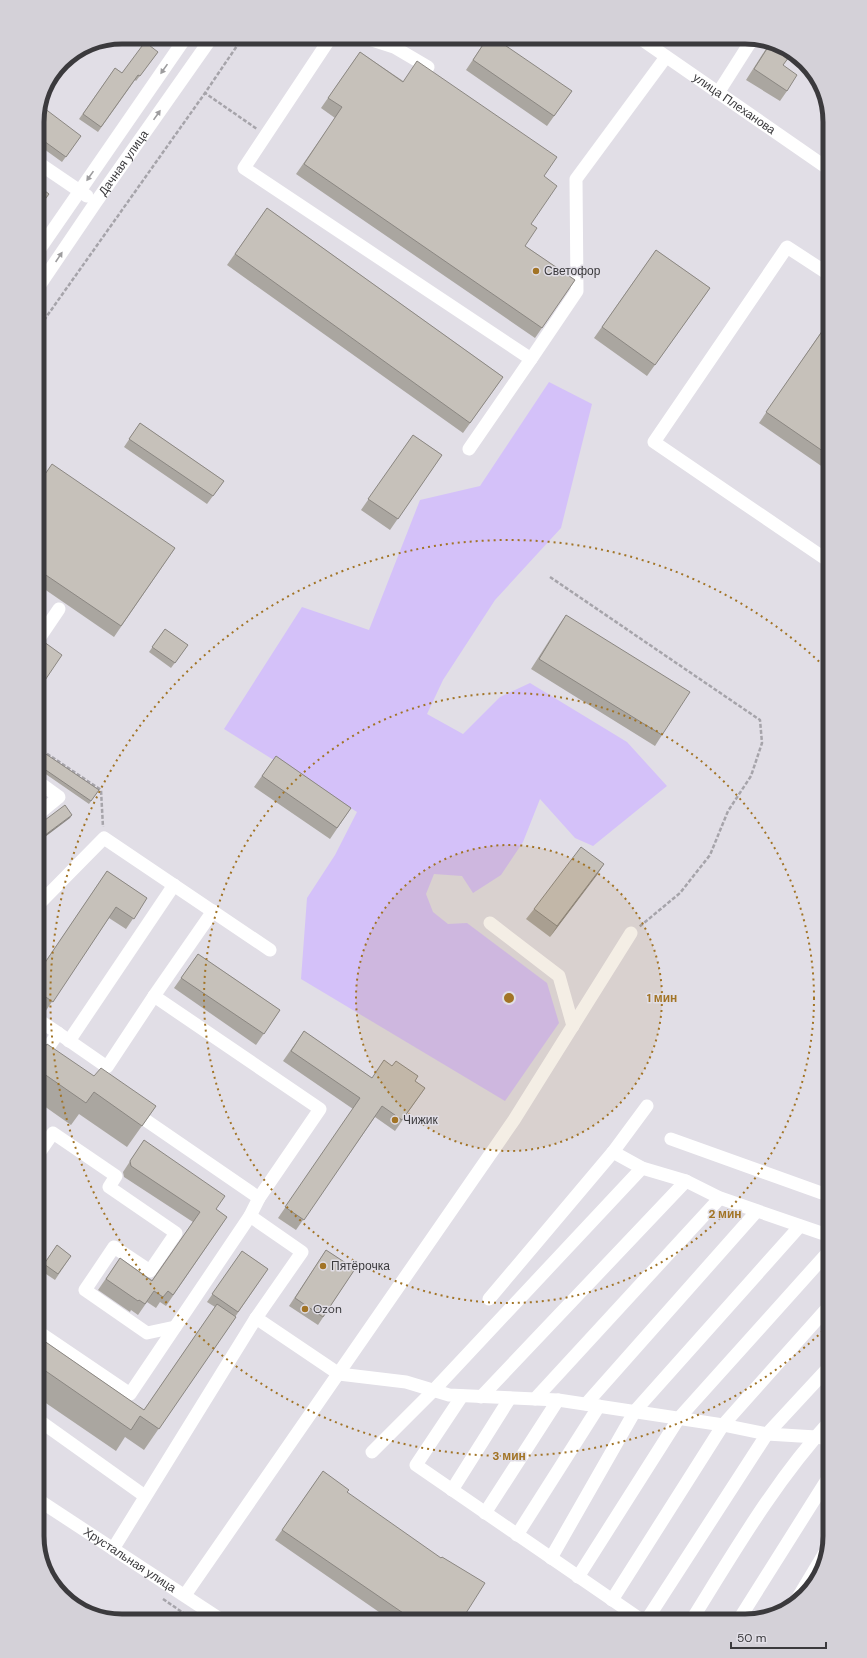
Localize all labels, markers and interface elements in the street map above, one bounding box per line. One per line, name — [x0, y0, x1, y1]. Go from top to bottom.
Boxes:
one-way arrow — [160, 64, 168, 74]
street label: улица Плеханова — [690, 69, 779, 138]
one-way arrow — [153, 110, 161, 121]
street label: Дачная улица — [95, 127, 152, 199]
one-way arrow — [86, 171, 94, 181]
one-way arrow — [55, 252, 63, 262]
place label: Светофор — [544, 263, 601, 279]
marker: Светофор — [531, 266, 541, 276]
text: 1 мин — [647, 990, 677, 1006]
centre of rings — [502, 991, 516, 1005]
place label: Чижик — [403, 1112, 438, 1128]
marker: Чижик — [390, 1115, 400, 1125]
text: 2 мин — [708, 1206, 742, 1222]
place label: Пятёрочка — [331, 1258, 390, 1274]
marker: Пятёрочка — [318, 1261, 328, 1271]
place label: Ozon — [313, 1301, 342, 1317]
marker: Ozon — [300, 1304, 310, 1314]
text: 3 мин — [492, 1448, 526, 1464]
street label: Хрустальная улица — [80, 1524, 180, 1596]
scale bar — [731, 1624, 826, 1650]
text: 50 m — [737, 1630, 766, 1646]

